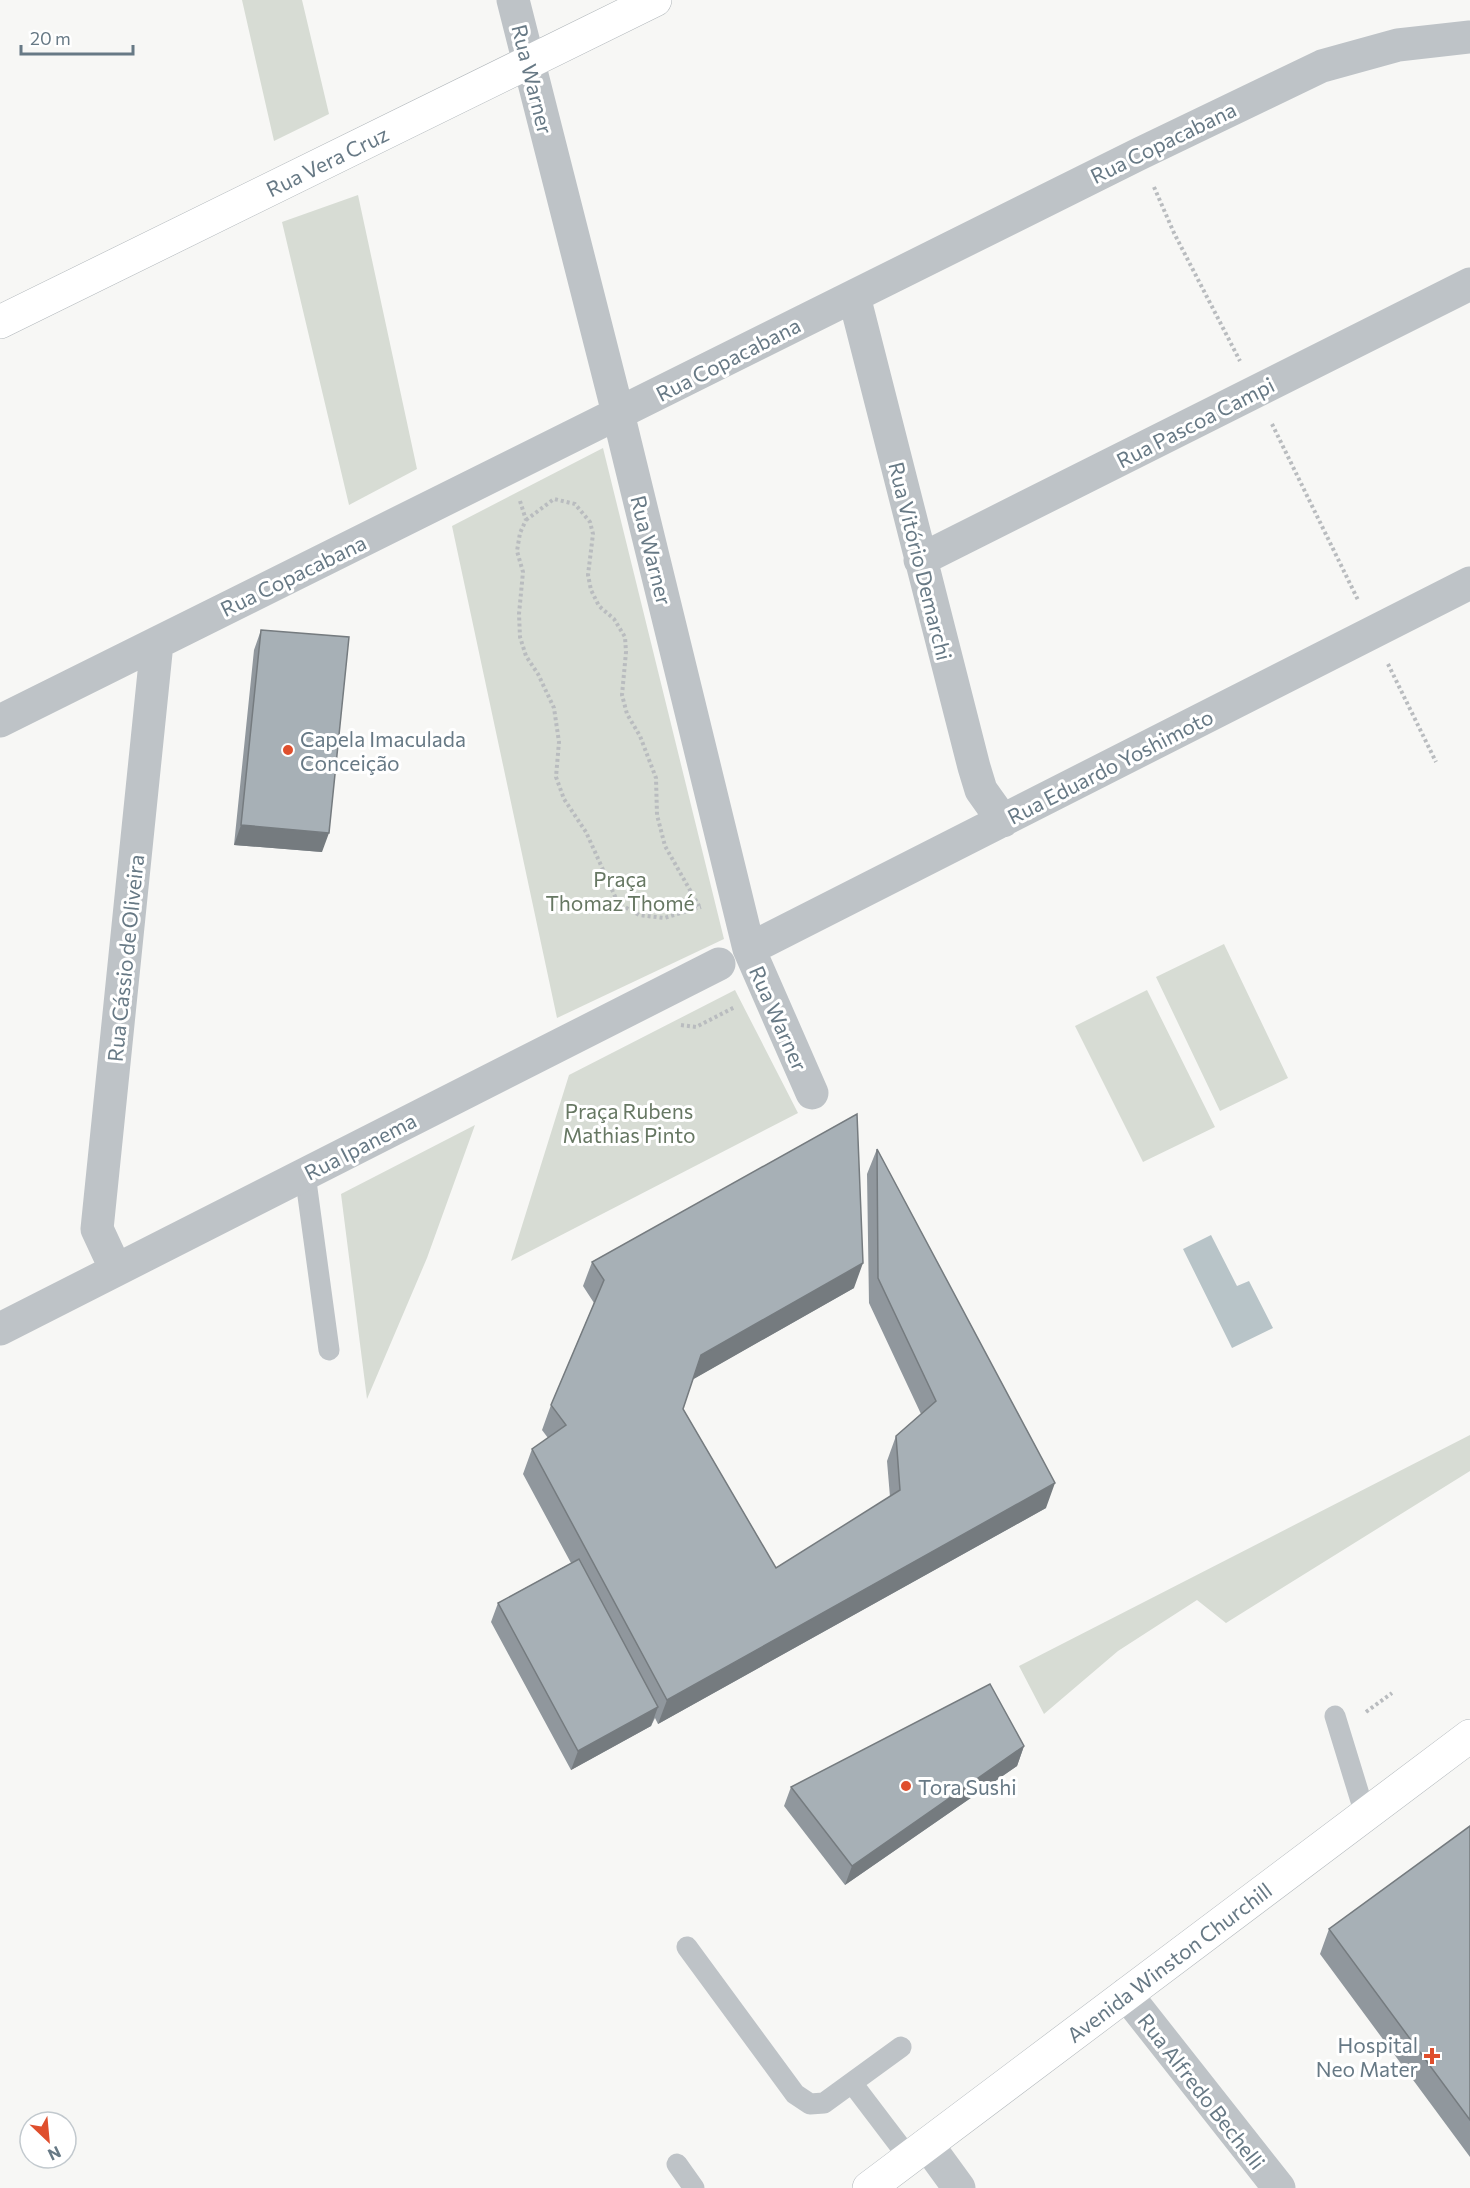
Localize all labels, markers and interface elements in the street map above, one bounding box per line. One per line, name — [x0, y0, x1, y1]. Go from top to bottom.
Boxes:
scale bar — [21, 18, 134, 56]
street label: Rua Warner — [507, 22, 559, 136]
text: 20 m — [30, 27, 71, 49]
street label: Rua Copacabana — [1086, 96, 1240, 188]
street label: Rua Vera Cruz — [262, 121, 392, 201]
street label: Rua Copacabana — [652, 312, 804, 406]
street label: Rua Pascoa Campi — [1112, 371, 1278, 473]
street label: Rua Vitório Demarchi — [884, 459, 958, 663]
street label: Rua Warner — [626, 493, 678, 607]
street label: Rua Copacabana — [216, 529, 370, 621]
street label: Rua Eduardo Yoshimoto — [1003, 703, 1217, 829]
place label: Capela Imaculada Conceição — [300, 726, 466, 775]
marker: Capela Imaculada Conceição — [281, 743, 295, 757]
street label: Rua Cássio de Oliveira — [102, 853, 148, 1063]
park label: Praça Thomaz Thomé — [545, 866, 695, 915]
street label: Rua Warner — [745, 962, 813, 1074]
park label: Praça Rubens Mathias Pinto — [562, 1098, 696, 1147]
street label: Rua Ipanema — [300, 1107, 420, 1185]
place label: Tora Sushi — [918, 1774, 1017, 1799]
marker: Tora Sushi — [899, 1779, 913, 1793]
street label: Avenida Winston Churchill — [1062, 1877, 1276, 2047]
street label: Rua Alfredo Bechelli — [1133, 2008, 1271, 2174]
place label: Hospital Neo Mater — [1316, 2032, 1418, 2081]
marker: Hospital Neo Mater — [1423, 2047, 1441, 2065]
north arrow — [18, 2110, 78, 2170]
text: N — [45, 2143, 64, 2165]

